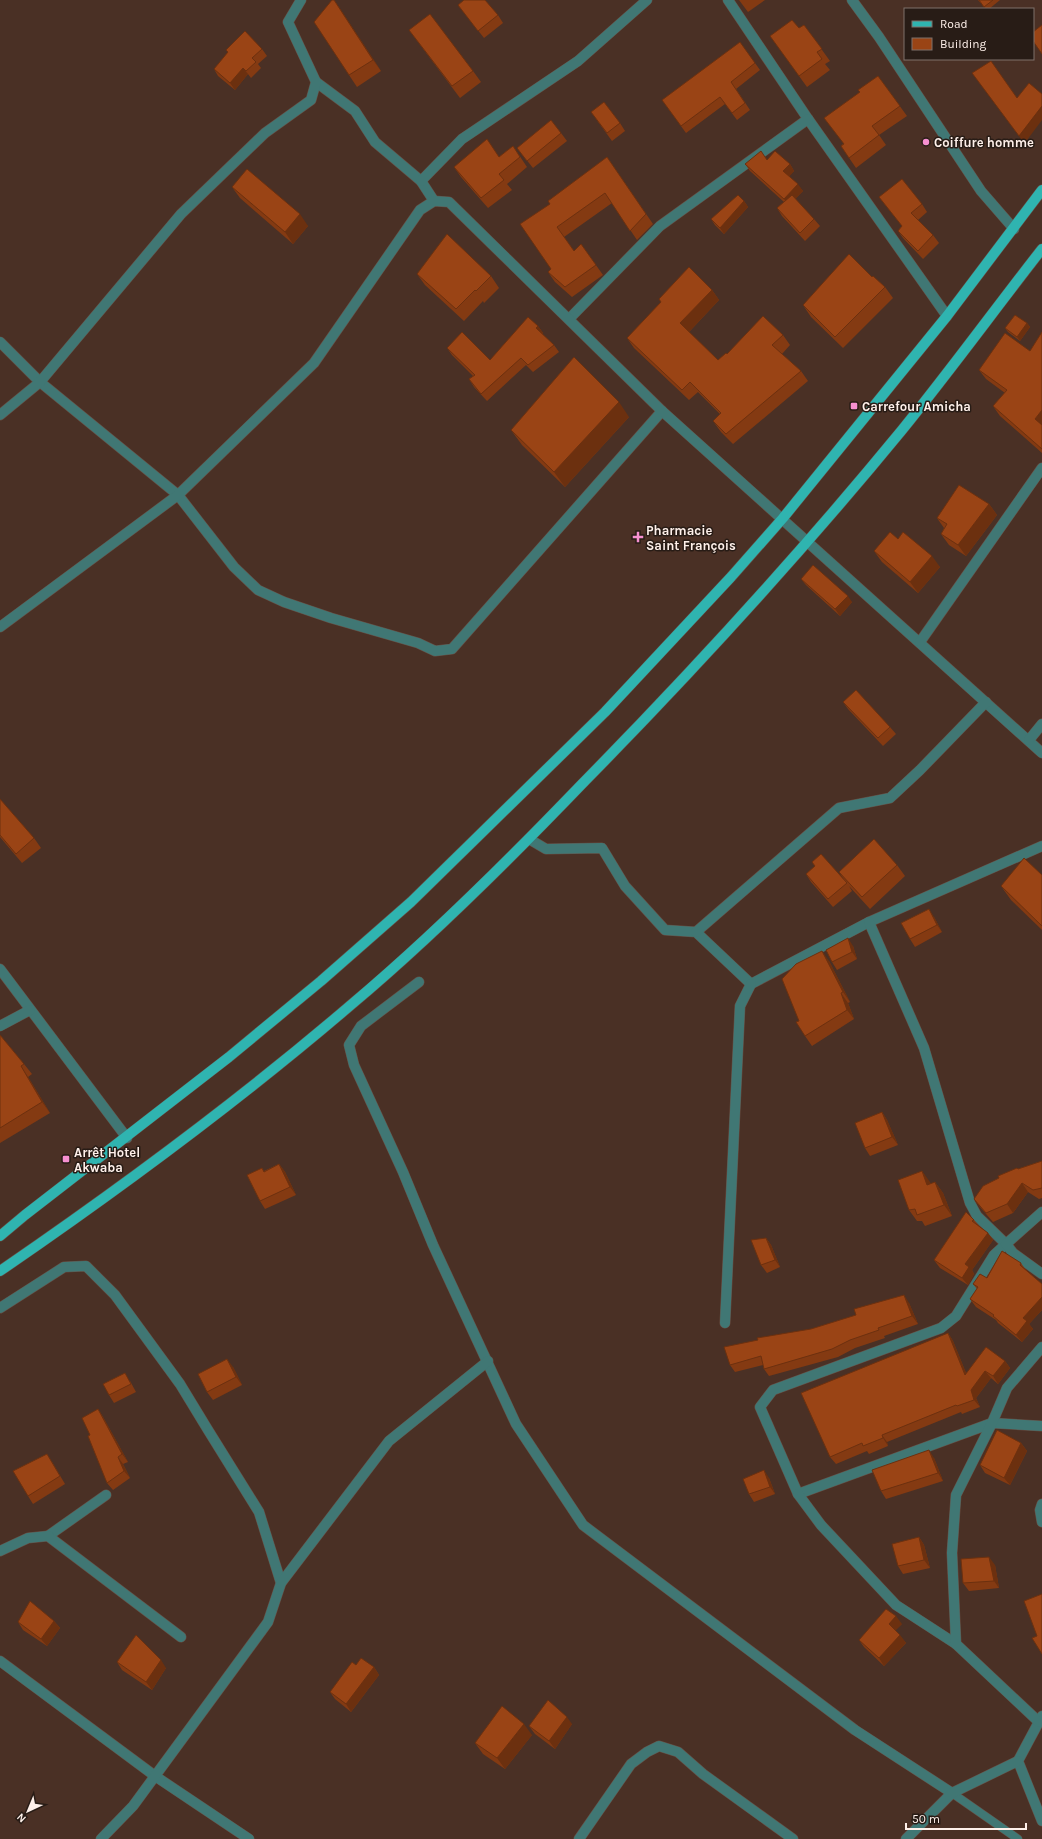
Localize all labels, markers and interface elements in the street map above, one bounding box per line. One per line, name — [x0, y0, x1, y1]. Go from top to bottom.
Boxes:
legend — [904, 8, 1034, 60]
text: Road — [940, 17, 968, 31]
text: Building — [940, 37, 987, 51]
place label: Coiffure homme — [934, 135, 1034, 150]
marker: Coiffure homme — [921, 137, 931, 147]
place label: Carrefour Amicha — [862, 399, 971, 414]
marker: Carrefour Amicha — [849, 401, 859, 411]
place label: Pharmacie Saint François — [646, 523, 736, 553]
marker: Pharmacie Saint François — [633, 532, 643, 542]
place label: Arrêt Hotel Akwaba — [74, 1145, 140, 1175]
marker: Arrêt Hotel Akwaba — [61, 1154, 71, 1164]
north arrow — [8, 1791, 48, 1831]
scale bar — [906, 1805, 1026, 1831]
text: N — [14, 1810, 29, 1825]
text: 50 m — [912, 1812, 940, 1826]

